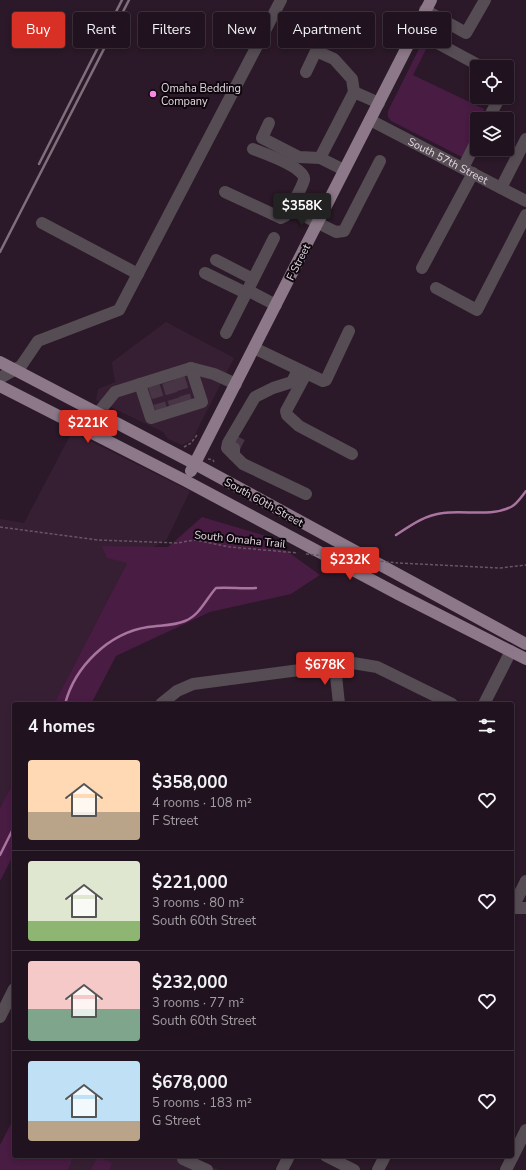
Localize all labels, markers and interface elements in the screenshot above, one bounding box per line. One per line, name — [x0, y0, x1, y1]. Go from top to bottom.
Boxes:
chip: Buy — [12, 12, 65, 48]
chip: Rent — [73, 12, 130, 48]
chip: Filters — [138, 12, 205, 48]
chip: New — [213, 12, 270, 48]
chip: Apartment — [278, 12, 375, 48]
chip: House — [383, 12, 451, 48]
map controls — [470, 60, 514, 156]
button: locate — [470, 60, 514, 104]
place label: Omaha Bedding Company — [161, 81, 241, 109]
marker: Omaha Bedding Company — [148, 89, 158, 99]
button: layers — [470, 112, 514, 156]
street label: South 57th Street — [405, 134, 491, 188]
pin: $358K — [274, 193, 330, 227]
text: $358K — [282, 197, 322, 215]
street label: F Street — [283, 241, 314, 283]
pin: $221K — [60, 410, 116, 444]
text: $221K — [68, 414, 108, 432]
street label: South 60th Street — [222, 475, 306, 530]
street label: South Omaha Trail — [193, 527, 287, 552]
pin: $232K — [322, 547, 378, 581]
text: $232K — [330, 551, 370, 569]
pin: $678K — [297, 652, 353, 686]
text: $678K — [305, 656, 345, 674]
text: 4 homes — [28, 715, 95, 738]
icon: filters — [476, 715, 498, 737]
text: $358,000 — [152, 771, 228, 794]
icon: home — [60, 776, 108, 824]
icon: heart — [476, 789, 498, 811]
text: 4 rooms · 108 m² — [152, 794, 252, 812]
text: F Street — [152, 812, 198, 830]
text: $221,000 — [152, 871, 228, 894]
icon: home — [60, 877, 108, 925]
icon: heart — [476, 890, 498, 912]
text: 3 rooms · 80 m² — [152, 894, 244, 912]
text: South 60th Street — [152, 912, 256, 930]
text: $232,000 — [152, 971, 228, 994]
icon: home — [60, 977, 108, 1025]
icon: heart — [476, 990, 498, 1012]
text: 3 rooms · 77 m² — [152, 994, 244, 1012]
text: South 60th Street — [152, 1012, 256, 1030]
text: $678,000 — [152, 1071, 228, 1094]
icon: home — [60, 1077, 108, 1125]
icon: heart — [476, 1090, 498, 1112]
text: 5 rooms · 183 m² — [152, 1094, 252, 1112]
text: G Street — [152, 1112, 200, 1130]

